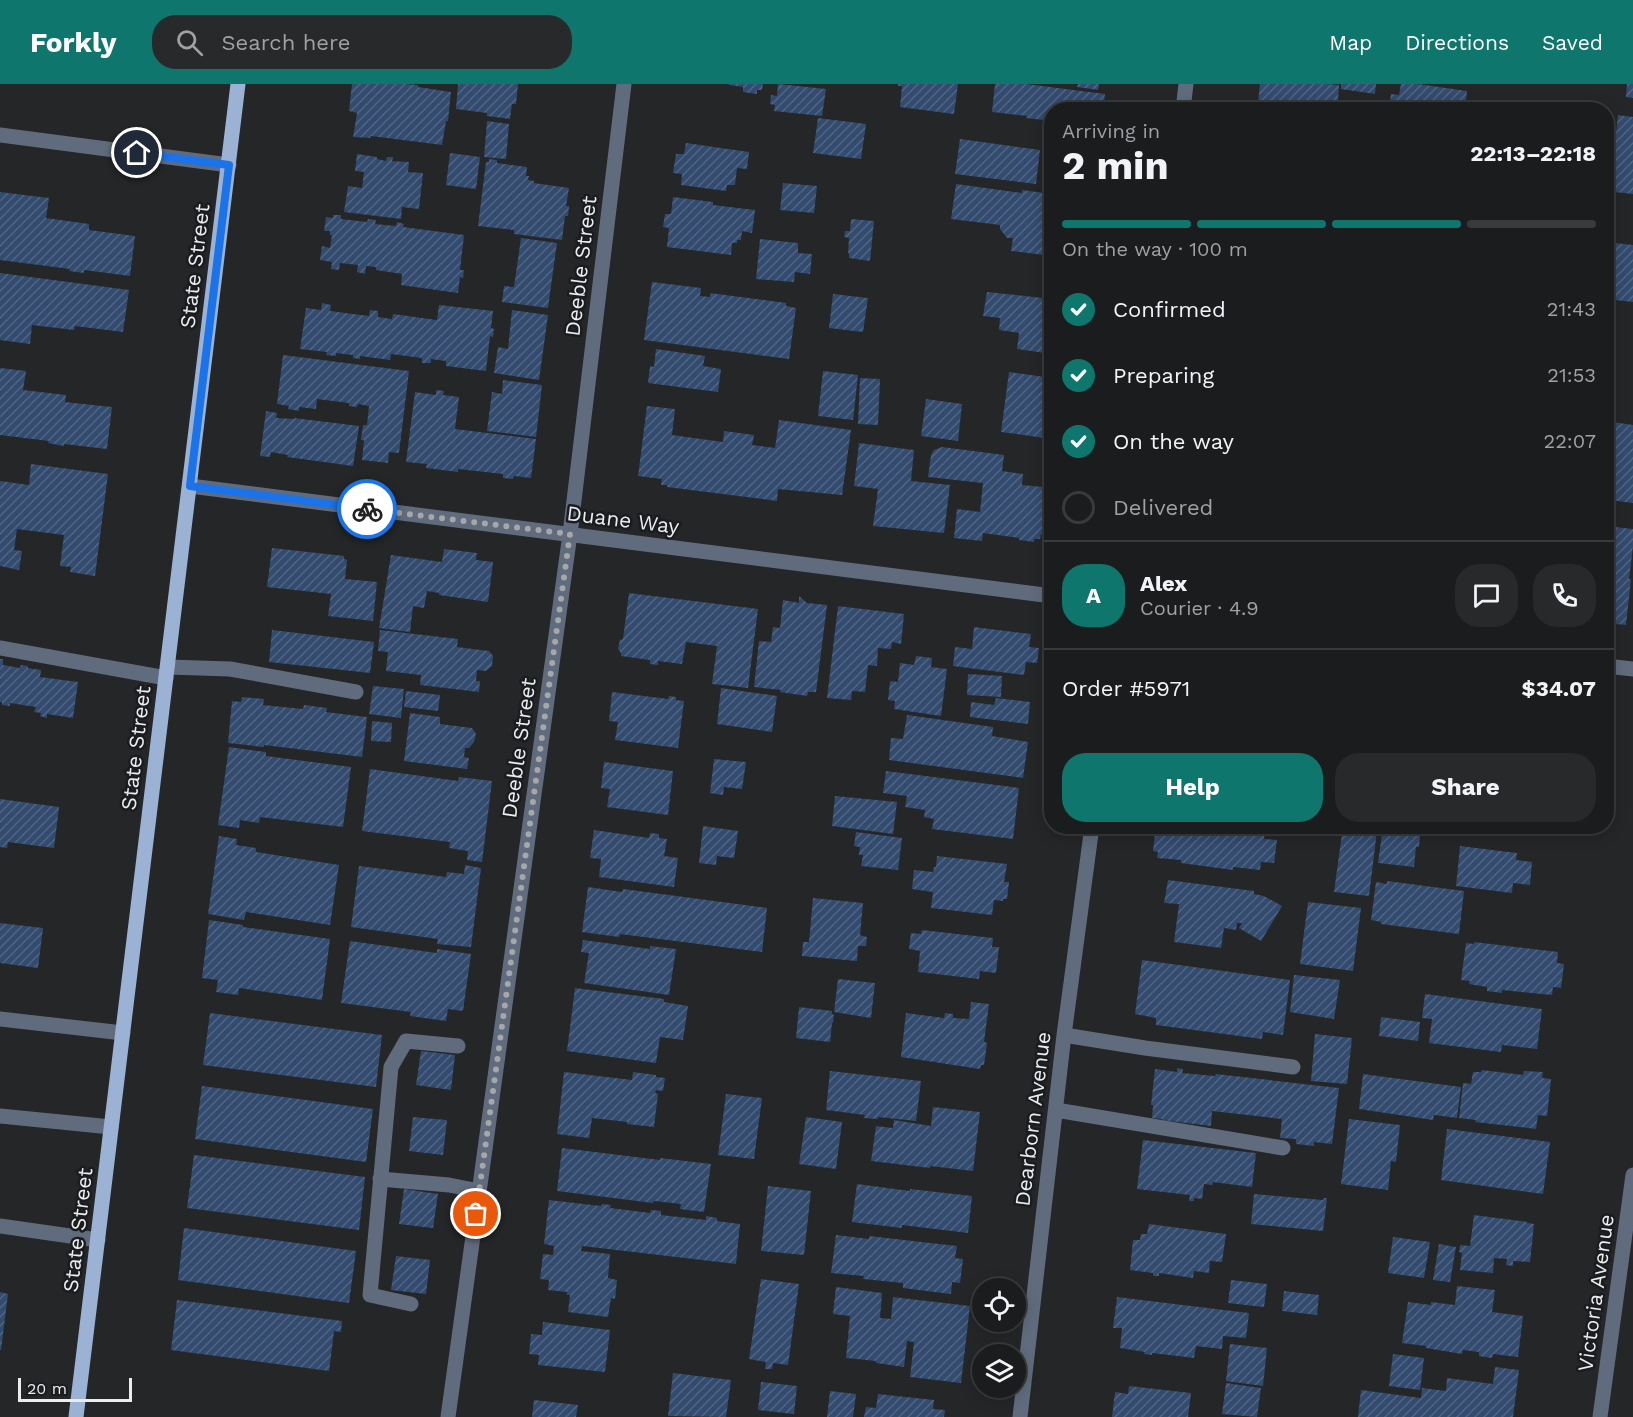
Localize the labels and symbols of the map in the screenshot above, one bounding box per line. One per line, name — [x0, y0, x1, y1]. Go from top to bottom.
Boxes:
pin — [111, 127, 162, 178]
street label: Deeble Street — [559, 194, 602, 338]
street label: State Street — [174, 202, 215, 330]
courier — [337, 479, 397, 539]
street label: Duane Way — [565, 500, 681, 539]
street label: Deeble Street — [496, 676, 541, 820]
street label: State Street — [115, 684, 156, 812]
street label: Dearborn Avenue — [1009, 1030, 1056, 1208]
street label: State Street — [57, 1166, 98, 1294]
pin — [450, 1188, 501, 1239]
street label: Victoria Avenue — [1572, 1213, 1619, 1373]
scale bar — [18, 1375, 132, 1402]

